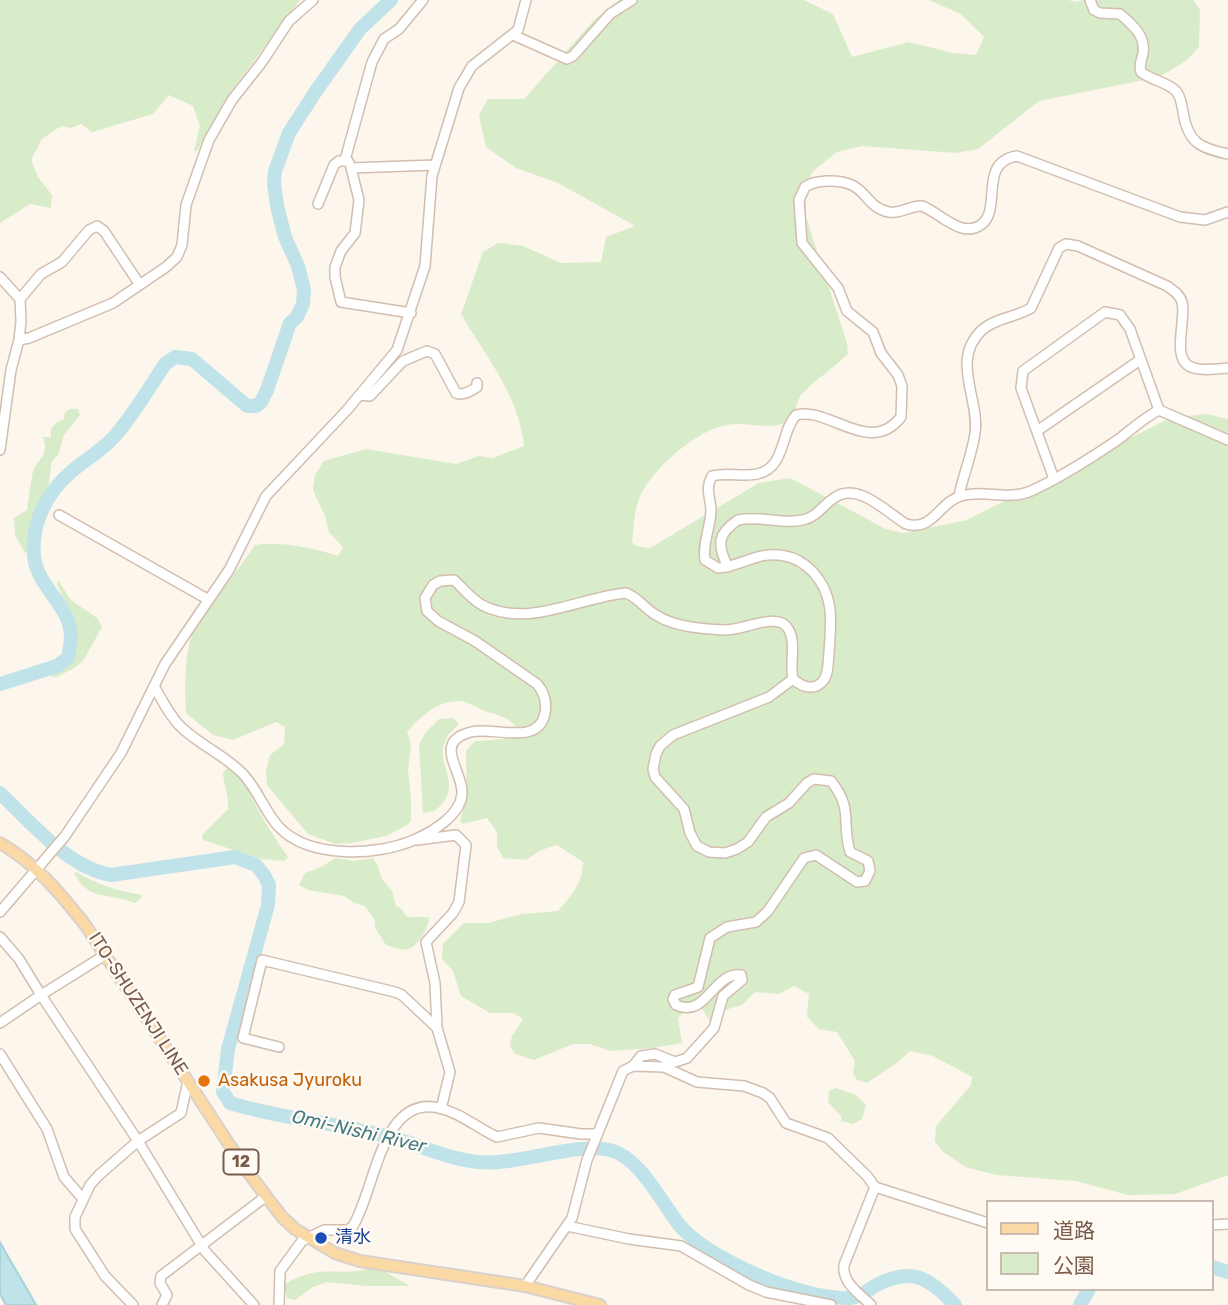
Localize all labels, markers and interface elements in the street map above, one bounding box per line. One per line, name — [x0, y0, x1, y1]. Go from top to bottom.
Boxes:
street label: ITO-SHUZENJI LINE — [84, 929, 192, 1079]
place label: Asakusa Jyuroku — [218, 1070, 362, 1092]
marker: Asakusa Jyuroku — [196, 1073, 212, 1089]
water label: Omi-Nishi River — [290, 1105, 428, 1159]
road number: 12 — [224, 1150, 258, 1174]
legend — [986, 1200, 1214, 1291]
text: 道路 — [1053, 1218, 1095, 1243]
place label: 清水 — [335, 1227, 371, 1249]
marker: 清水 — [313, 1230, 329, 1246]
text: 公園 — [1053, 1253, 1095, 1278]

